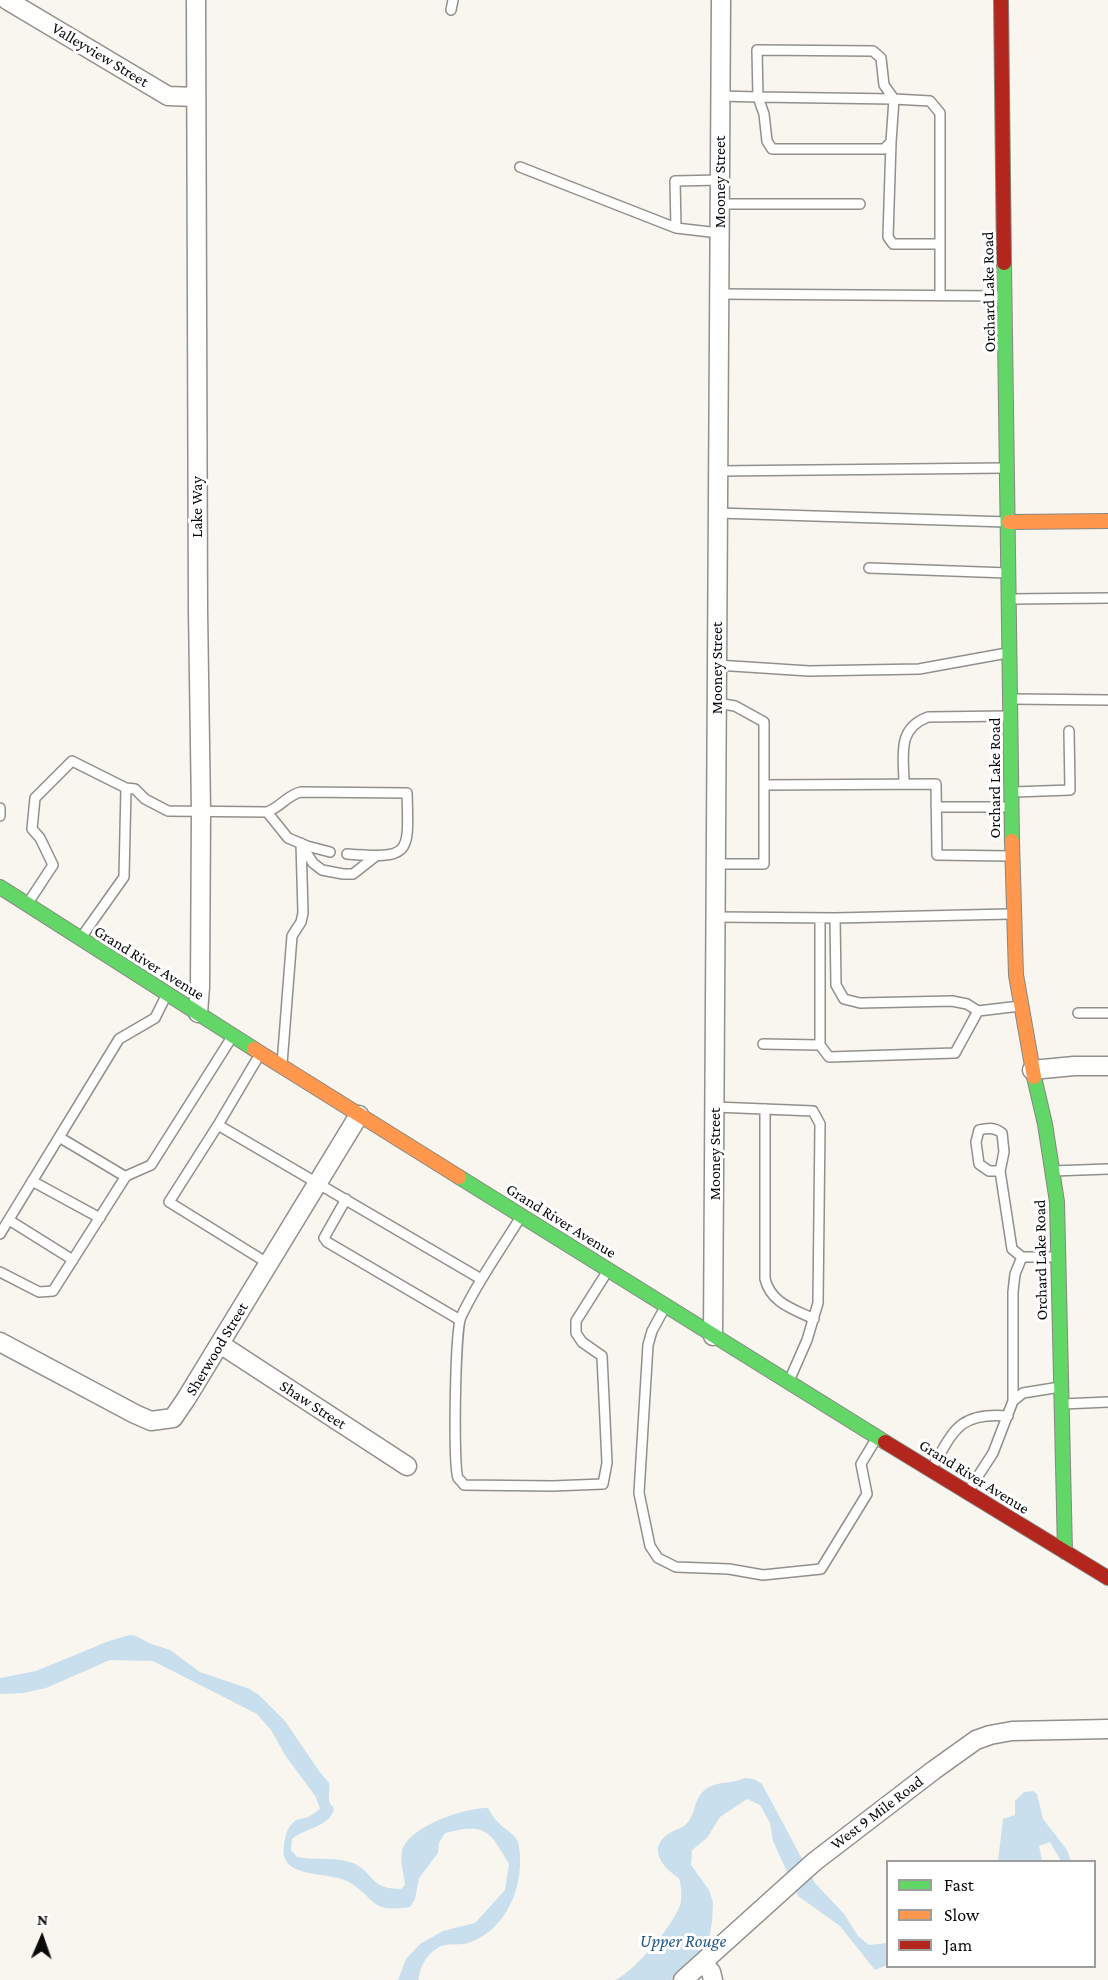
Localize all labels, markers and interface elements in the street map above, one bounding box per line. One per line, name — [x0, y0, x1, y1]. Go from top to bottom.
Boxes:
street label: Valleyview Street — [48, 19, 152, 91]
street label: Mooney Street — [710, 136, 730, 228]
street label: Orchard Lake Road — [978, 231, 1000, 353]
street label: Lake Way — [187, 476, 207, 538]
street label: Mooney Street — [707, 622, 727, 714]
street label: Orchard Lake Road — [985, 718, 1005, 838]
street label: Grand River Avenue — [90, 921, 208, 1005]
street label: Mooney Street — [705, 1108, 725, 1200]
street label: Grand River Avenue — [502, 1179, 620, 1263]
street label: Orchard Lake Road — [1030, 1199, 1052, 1321]
street label: Sherwood Street — [182, 1299, 252, 1399]
street label: Shaw Street — [276, 1376, 350, 1434]
street label: Grand River Avenue — [915, 1435, 1033, 1519]
street label: West 9 Mile Road — [827, 1772, 927, 1854]
legend — [886, 1860, 1096, 1968]
text: Fast — [944, 1875, 974, 1895]
text: Slow — [944, 1905, 979, 1925]
north arrow — [12, 1908, 72, 1968]
text: N — [37, 1911, 48, 1928]
water label: Upper Rouge — [640, 1930, 726, 1952]
text: Jam — [944, 1935, 972, 1955]

